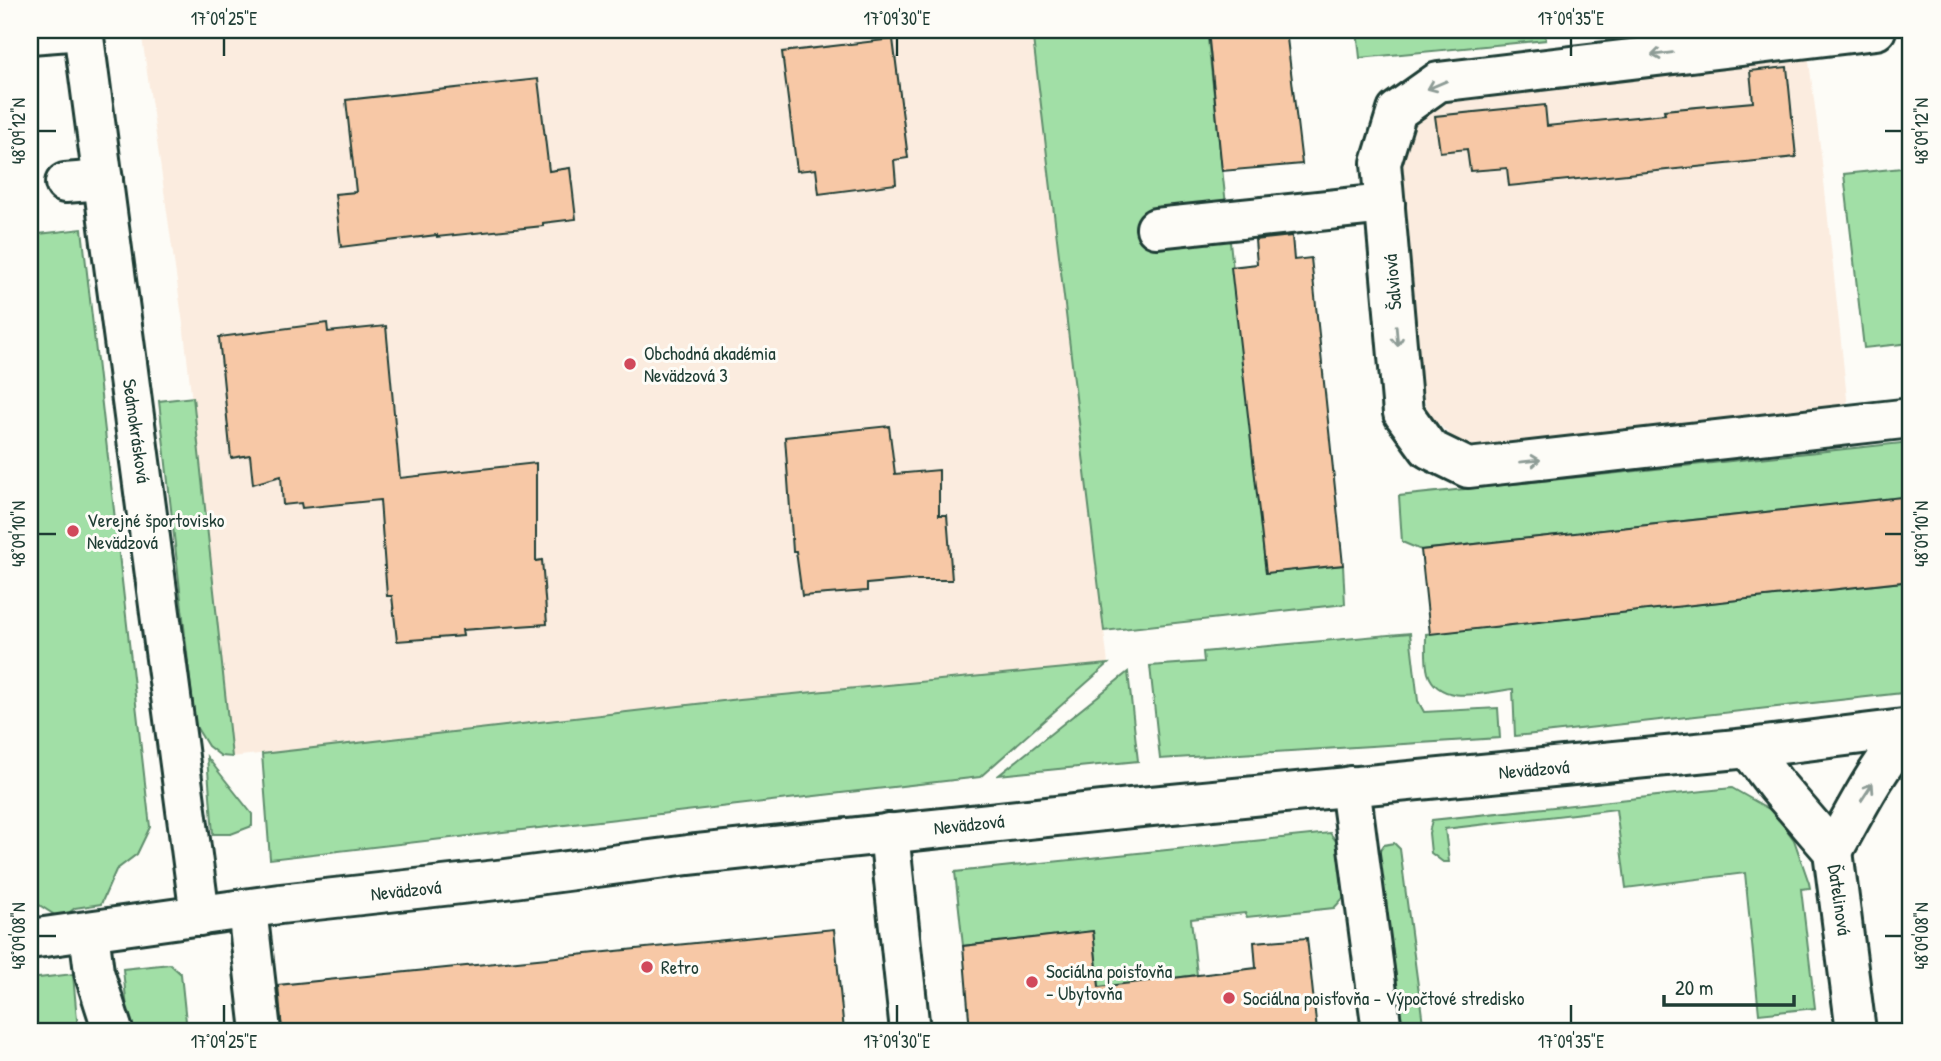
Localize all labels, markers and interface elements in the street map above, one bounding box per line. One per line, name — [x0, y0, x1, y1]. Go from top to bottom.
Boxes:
text: 17°09'25"E — [191, 6, 257, 31]
text: 17°09'30"E — [864, 6, 930, 31]
text: 17°09'35"E — [1538, 6, 1604, 31]
one-way arrow — [1651, 47, 1674, 60]
one-way arrow — [1427, 80, 1449, 93]
text: 48°09'12"N — [6, 98, 31, 164]
text: 48°09'12"N — [1909, 98, 1934, 164]
street label: Šalviová — [1377, 253, 1407, 311]
one-way arrow — [1390, 324, 1403, 347]
place label: Obchodná akadémia Nevädzová 3 — [644, 340, 776, 388]
marker: Obchodná akadémia Nevädzová 3 — [622, 356, 638, 372]
street label: Sedmokrásková — [117, 377, 157, 485]
one-way arrow — [1518, 455, 1541, 468]
text: 48°09'10"N — [6, 501, 31, 567]
text: 48°09'10"N — [1909, 501, 1934, 567]
place label: Verejné športovisko Nevädzová — [87, 507, 225, 555]
marker: Verejné športovisko Nevädzová — [65, 523, 81, 539]
street label: Nevädzová — [1498, 753, 1571, 785]
one-way arrow — [1860, 783, 1874, 803]
street label: Nevädzová — [932, 807, 1006, 841]
street label: Ďatelinová — [1822, 863, 1858, 938]
street label: Nevädzová — [369, 873, 443, 907]
text: 48°09'08"N — [6, 902, 31, 970]
text: 48°09'08"N — [1909, 902, 1934, 970]
place label: Retro — [661, 954, 699, 980]
place label: Sociálna poisťovňa - Ubytovňa — [1046, 958, 1173, 1006]
marker: Retro — [639, 959, 655, 975]
scale bar — [1664, 963, 1794, 1007]
text: 20 m — [1675, 973, 1713, 1002]
marker: Sociálna poisťovňa - Ubytovňa — [1024, 974, 1040, 990]
place label: Sociálna poisťovňa - Výpočtové stredisko — [1243, 985, 1525, 1011]
marker: Sociálna poisťovňa - Výpočtové stredisko — [1221, 990, 1237, 1006]
text: 17°09'25"E — [191, 1029, 257, 1054]
text: 17°09'30"E — [864, 1029, 930, 1054]
text: 17°09'35"E — [1538, 1029, 1604, 1054]

